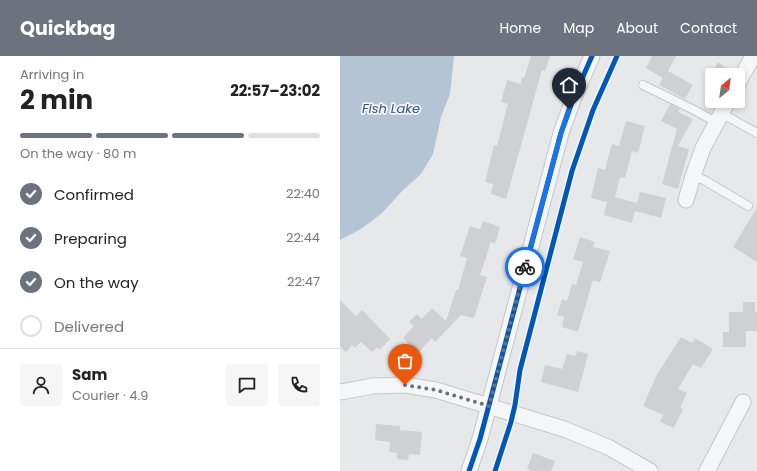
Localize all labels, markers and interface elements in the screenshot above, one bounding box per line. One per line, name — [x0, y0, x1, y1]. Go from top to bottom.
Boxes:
text: Quickbag — [20, 15, 115, 42]
text: Home — [499, 18, 541, 38]
text: Map — [563, 18, 594, 38]
text: About — [616, 18, 658, 38]
text: Contact — [680, 18, 737, 38]
text: Arriving in — [20, 65, 84, 84]
pin — [552, 68, 586, 109]
north arrow — [705, 68, 745, 108]
map controls — [705, 68, 745, 108]
icon: home — [558, 74, 580, 96]
text: 22:57–23:02 — [230, 80, 320, 101]
text: 2 min — [20, 82, 93, 118]
water label: Fish Lake — [362, 99, 420, 118]
text: On the way · 80 m — [20, 144, 136, 163]
icon: check — [20, 183, 42, 205]
text: Confirmed — [54, 184, 134, 205]
text: 22:40 — [286, 184, 320, 203]
icon: check — [20, 227, 42, 249]
text: Preparing — [54, 228, 127, 249]
text: 22:44 — [286, 228, 320, 247]
courier — [505, 247, 545, 287]
icon: bike — [514, 256, 536, 278]
icon: check — [20, 271, 42, 293]
text: On the way — [54, 272, 139, 293]
text: 22:47 — [287, 272, 320, 291]
text: Delivered — [54, 316, 124, 337]
pin — [388, 344, 422, 385]
icon: bag — [394, 350, 416, 372]
button: person — [20, 364, 62, 406]
text: Sam — [72, 364, 107, 385]
button: chat — [226, 364, 268, 406]
button: phone — [278, 364, 320, 406]
text: Courier · 4.9 — [72, 386, 148, 405]

